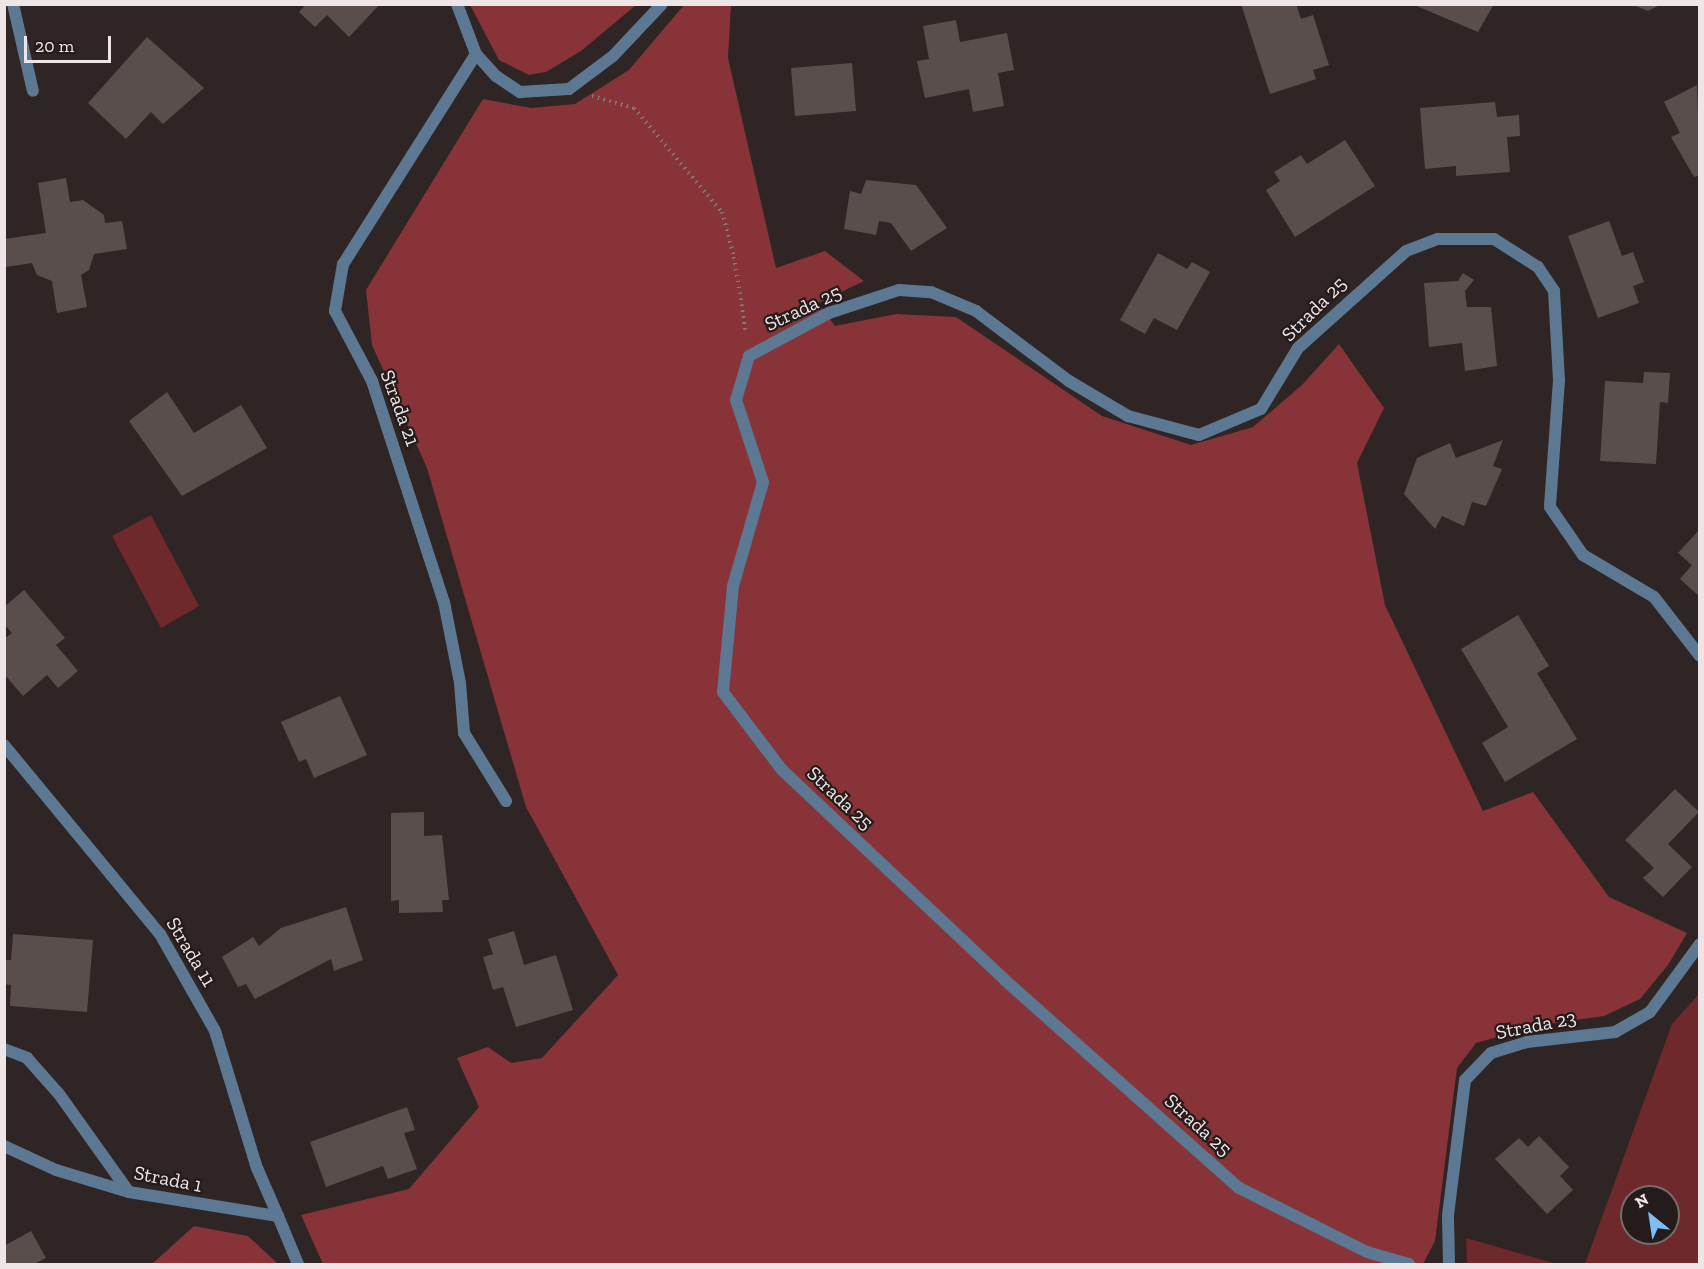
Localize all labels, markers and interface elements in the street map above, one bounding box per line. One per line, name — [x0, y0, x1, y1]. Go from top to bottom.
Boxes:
scale bar — [27, 24, 114, 62]
text: 20 m — [35, 35, 74, 57]
street label: Strada 25 — [1277, 272, 1351, 346]
street label: Strada 25 — [761, 280, 845, 336]
street label: Strada 21 — [375, 367, 425, 449]
street label: Strada 25 — [802, 761, 878, 835]
street label: Strada 11 — [161, 913, 221, 991]
street label: Strada 23 — [1494, 1005, 1578, 1045]
street label: Strada 25 — [1160, 1089, 1236, 1161]
street label: Strada 1 — [132, 1161, 204, 1197]
north arrow — [1620, 1185, 1680, 1245]
text: N — [1632, 1189, 1652, 1212]

